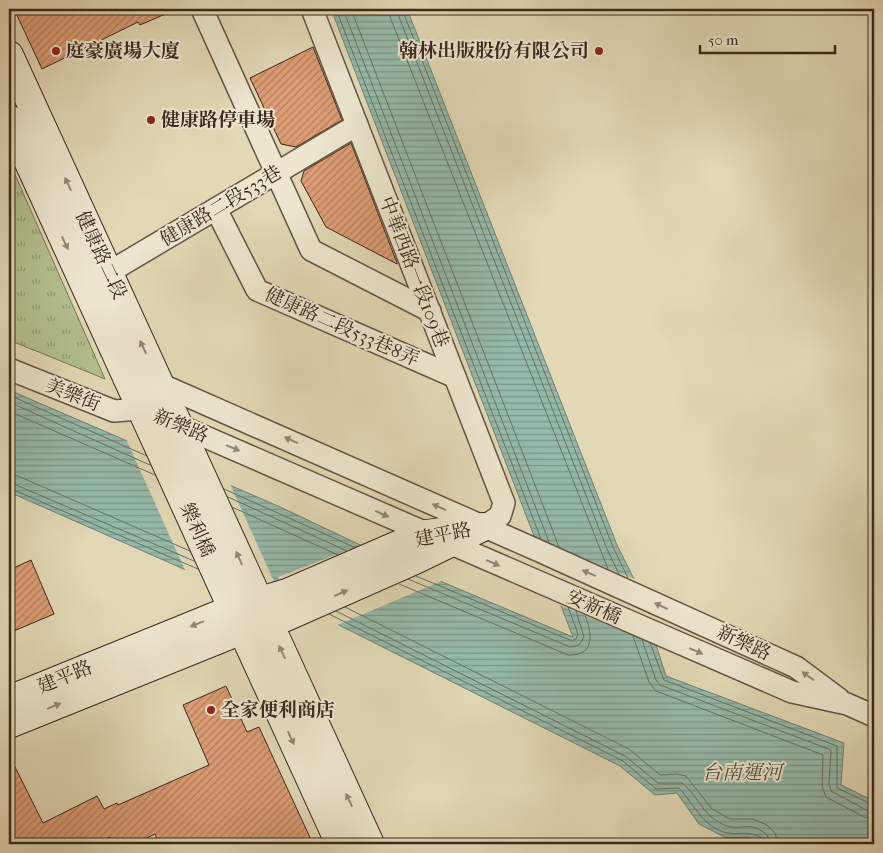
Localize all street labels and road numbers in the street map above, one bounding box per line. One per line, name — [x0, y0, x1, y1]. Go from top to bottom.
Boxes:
street label: 健康路二段533巷 — [156, 161, 286, 251]
street label: 中華西路一段109巷 — [375, 193, 453, 351]
street label: 健康路二段 — [71, 207, 131, 303]
street label: 健康路二段533巷8弄 — [262, 283, 422, 371]
street label: 美樂街 — [42, 374, 104, 416]
street label: 新樂路 — [150, 405, 212, 447]
street label: 樂利橋 — [175, 499, 219, 561]
street label: 建平路 — [413, 519, 473, 551]
street label: 安新橋 — [563, 585, 625, 629]
street label: 新樂路 — [714, 621, 774, 665]
street label: 建平路 — [34, 656, 96, 698]

